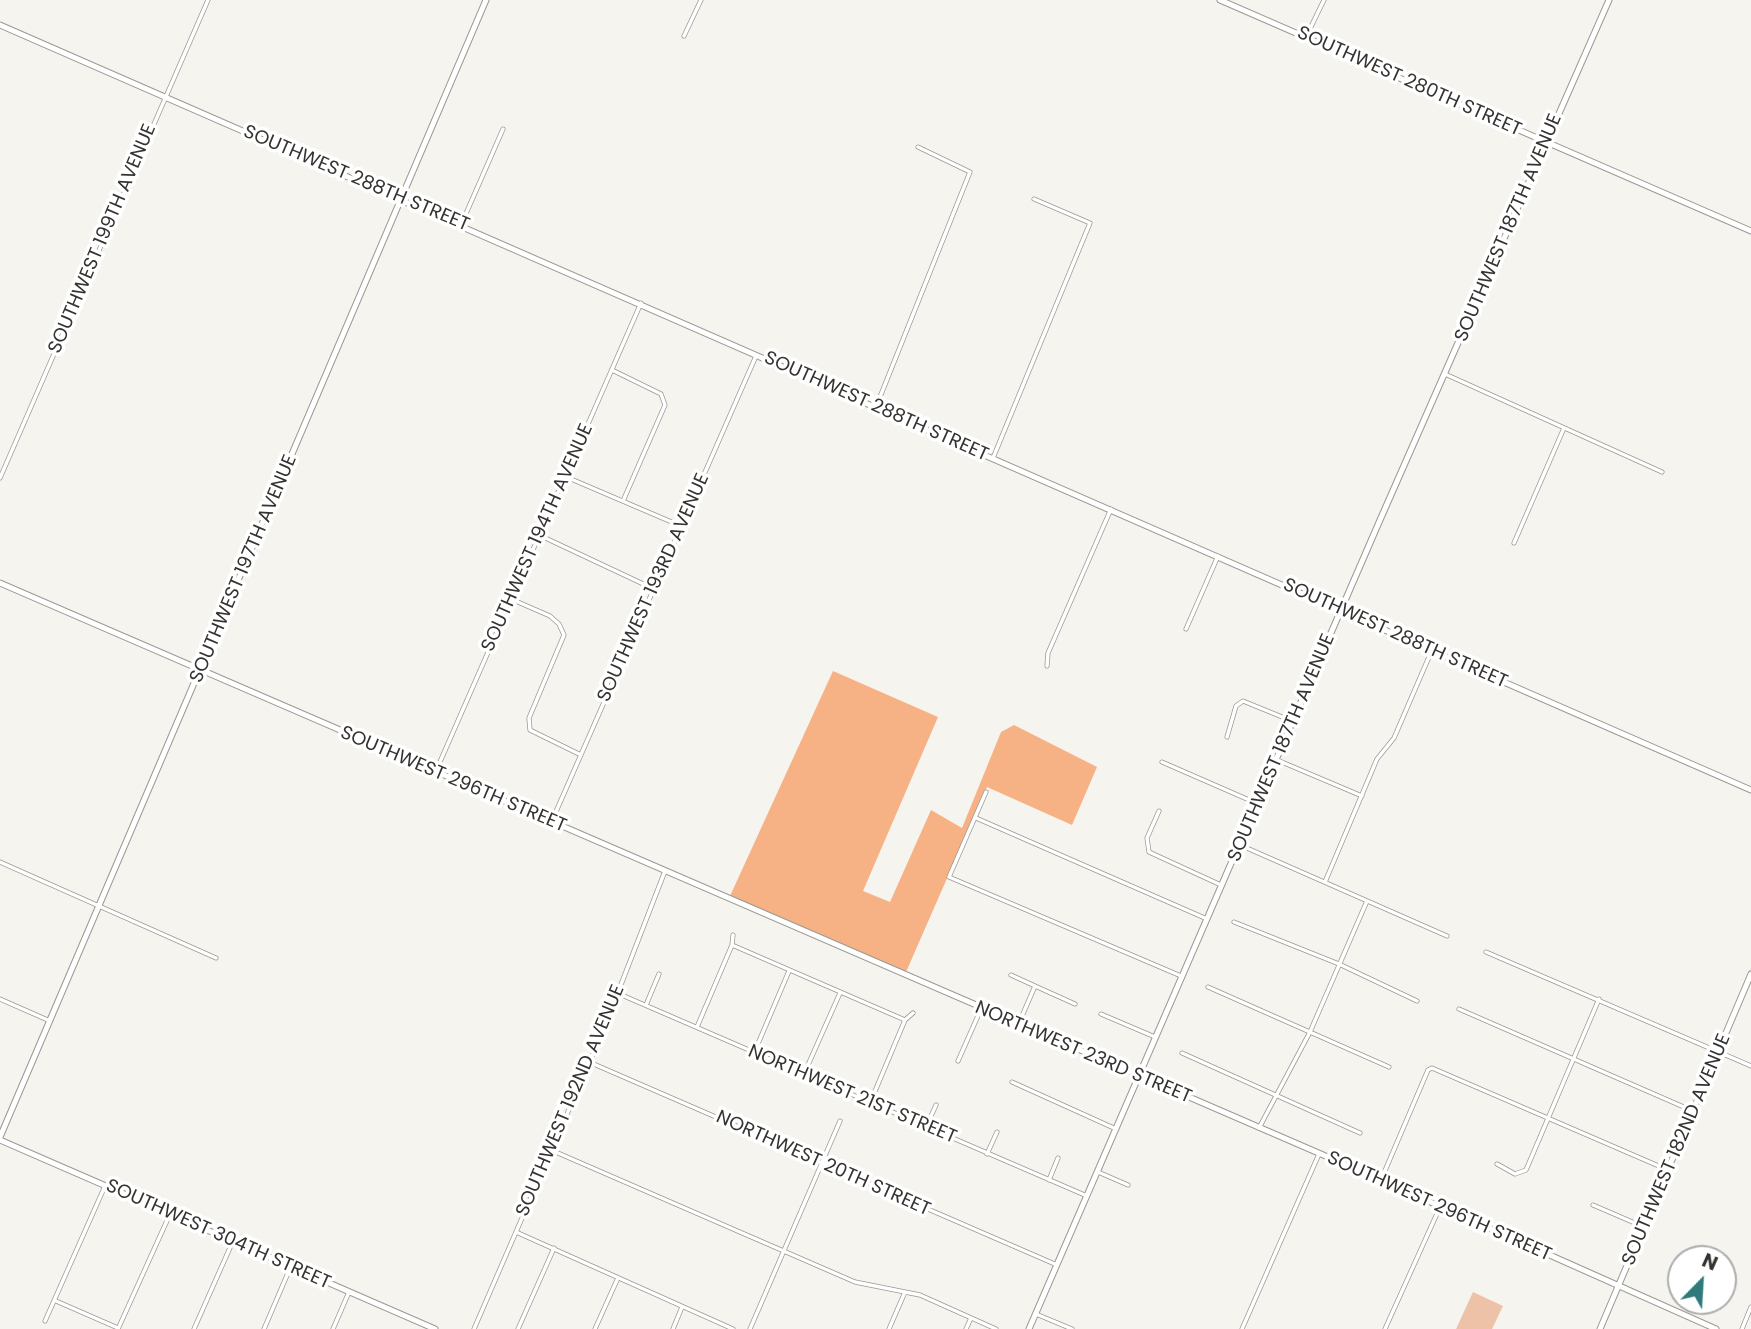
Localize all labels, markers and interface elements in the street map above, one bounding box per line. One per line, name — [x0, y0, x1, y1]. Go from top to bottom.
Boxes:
street label: SOUTHWEST 280TH STREET — [1293, 22, 1525, 142]
street label: SOUTHWEST 187TH AVENUE — [1451, 111, 1567, 345]
street label: SOUTHWEST 199TH AVENUE — [44, 121, 162, 357]
street label: SOUTHWEST 288TH STREET — [240, 121, 472, 237]
street label: SOUTHWEST 288TH STREET — [760, 347, 992, 467]
street label: SOUTHWEST 194TH AVENUE — [477, 421, 599, 655]
street label: SOUTHWEST 197TH AVENUE — [186, 452, 302, 686]
street label: SOUTHWEST 193RD AVENUE — [593, 470, 715, 706]
street label: SOUTHWEST 288TH STREET — [1279, 574, 1511, 694]
street label: SOUTHWEST 187TH AVENUE — [1224, 631, 1340, 865]
street label: SOUTHWEST 296TH STREET — [337, 722, 569, 838]
street label: SOUTHWEST 192ND AVENUE — [512, 982, 630, 1220]
street label: NORTHWEST 23RD STREET — [971, 997, 1195, 1109]
street label: SOUTHWEST 182ND AVENUE — [1618, 1031, 1736, 1269]
street label: NORTHWEST 21ST STREET — [744, 1041, 960, 1149]
street label: NORTHWEST 20TH STREET — [712, 1106, 934, 1222]
street label: SOUTHWEST 296TH STREET — [1323, 1147, 1555, 1267]
street label: SOUTHWEST 304TH STREET — [102, 1175, 334, 1295]
north arrow — [1667, 1245, 1737, 1315]

